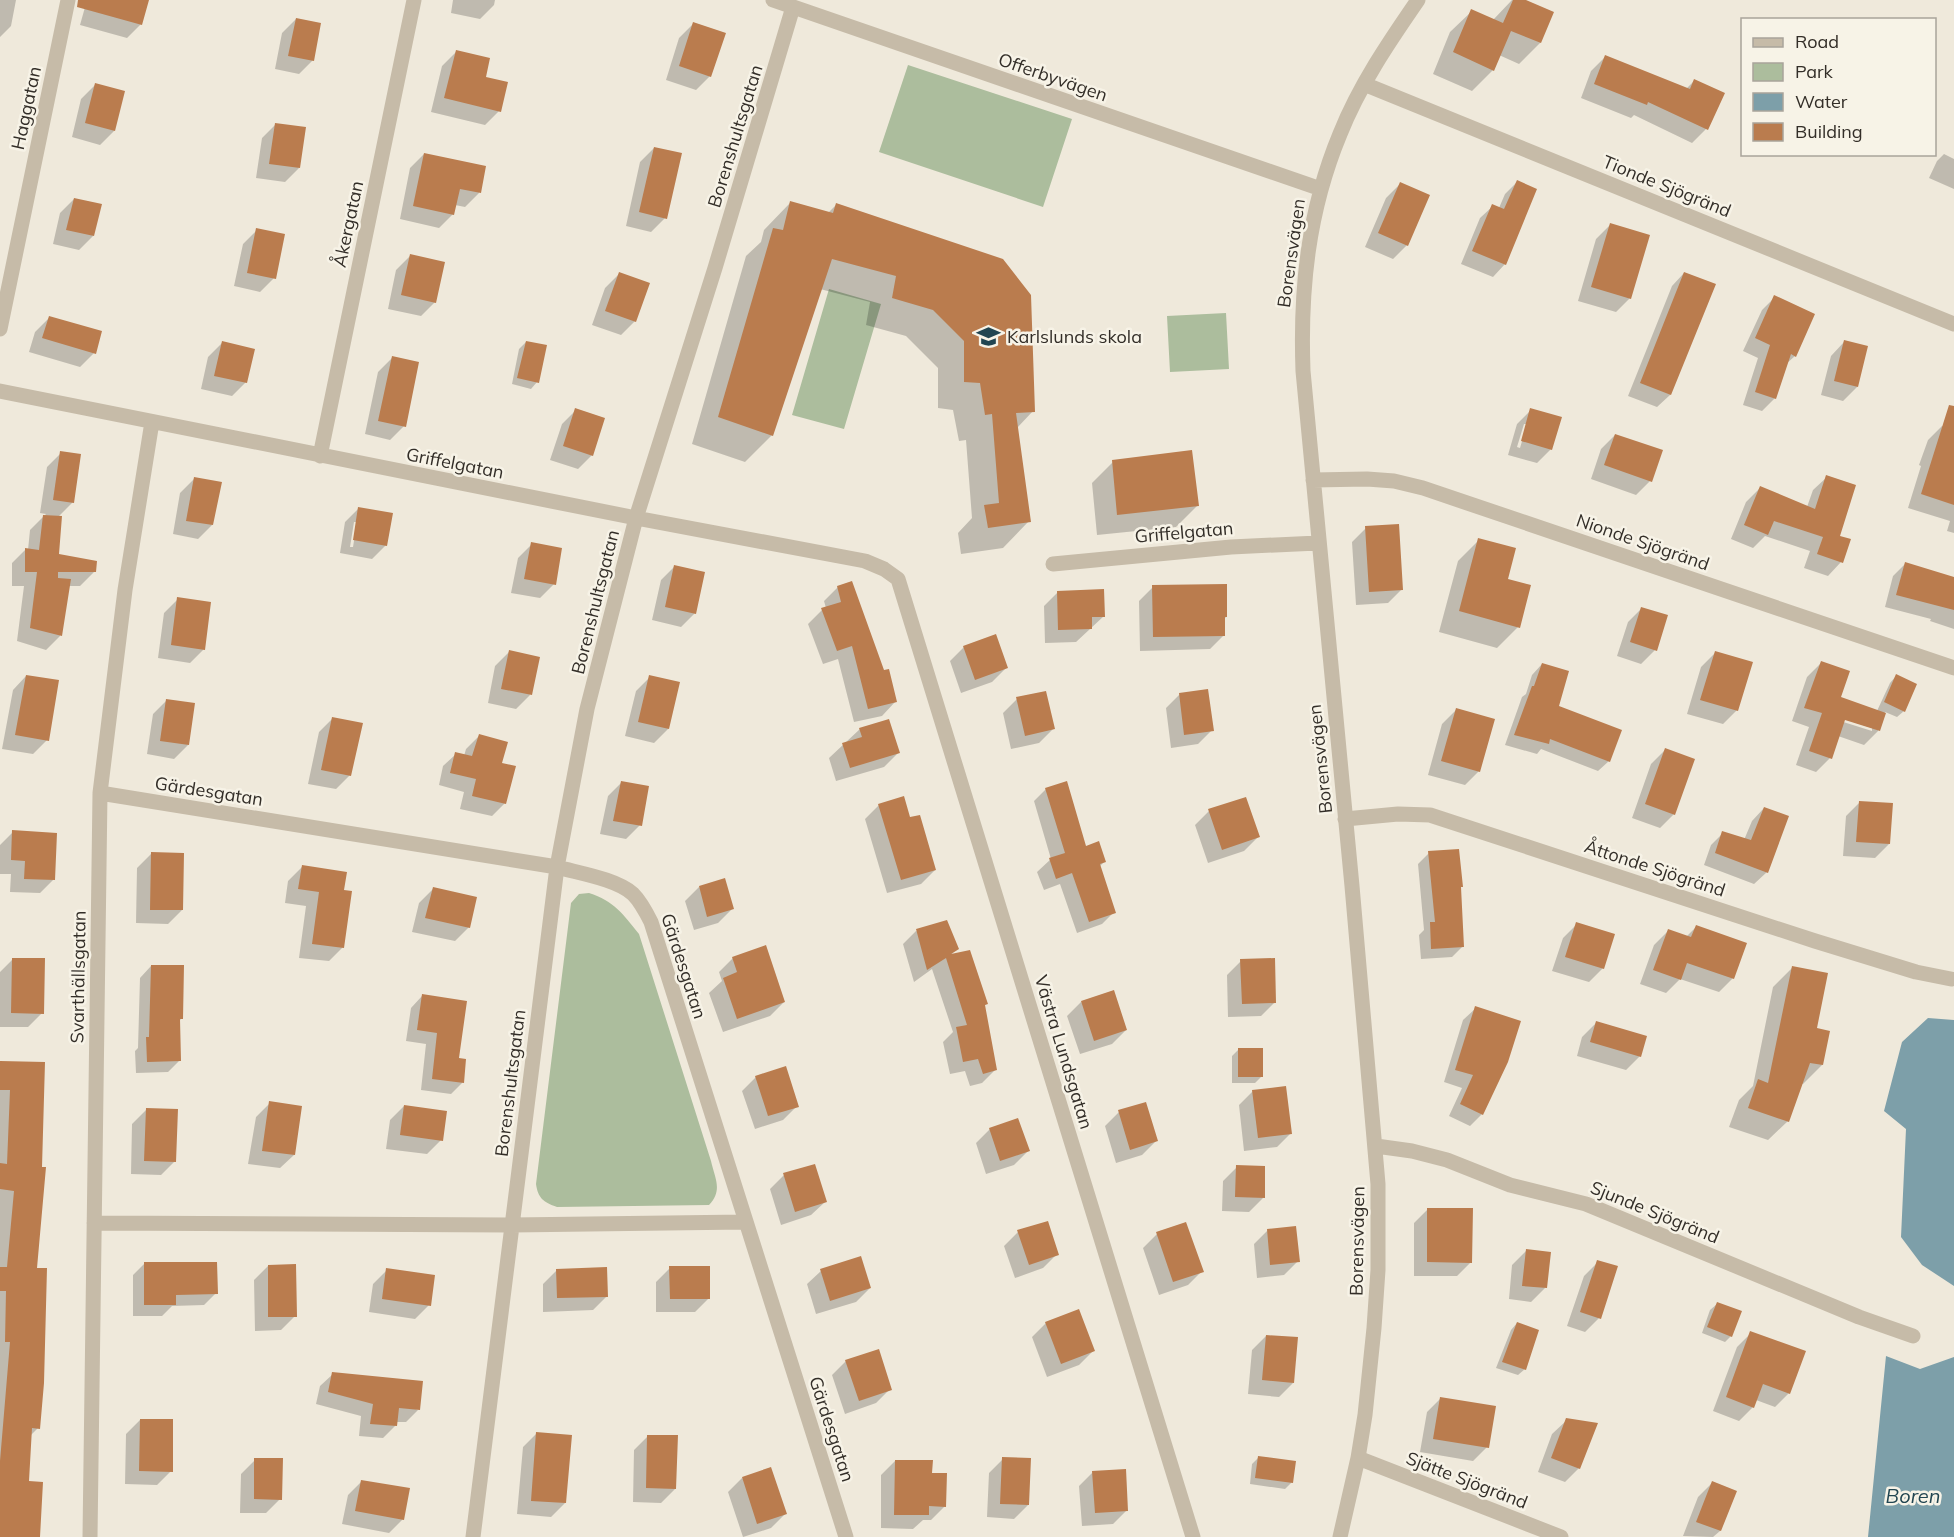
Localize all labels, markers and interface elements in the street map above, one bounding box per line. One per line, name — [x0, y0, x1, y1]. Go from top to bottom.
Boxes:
legend — [1741, 18, 1936, 156]
text: Road — [1795, 30, 1839, 53]
street label: Offerbyvägen — [995, 48, 1111, 106]
text: Park — [1795, 60, 1834, 83]
street label: Borenshultsgatan — [702, 62, 768, 210]
street label: Haggatan — [6, 64, 46, 152]
text: Water — [1795, 90, 1848, 113]
text: Building — [1795, 120, 1863, 143]
street label: Tionde Sjögränd — [1599, 150, 1735, 222]
street label: Åkergatan — [328, 179, 368, 269]
street label: Borensvägen — [1272, 197, 1310, 309]
school or university icon: Karlslunds skola — [976, 323, 1002, 349]
place label: Karlslunds skola — [1007, 325, 1142, 348]
street label: Griffelgatan — [404, 442, 506, 484]
street label: Nionde Sjögränd — [1573, 508, 1713, 576]
street label: Griffelgatan — [1134, 516, 1234, 548]
street label: Borenshultsgatan — [566, 527, 624, 677]
street label: Borensvägen — [1303, 703, 1337, 815]
street label: Gärdesgatan — [153, 771, 265, 811]
street label: Åttonde Sjögränd — [1582, 834, 1728, 902]
street label: Svarthällsgatan — [65, 910, 91, 1044]
street label: Gärdesgatan — [656, 911, 712, 1021]
street label: Västra Lundsgatan — [1030, 972, 1098, 1132]
street label: Borenshultsgatan — [490, 1008, 530, 1158]
street label: Sjunde Sjögränd — [1587, 1176, 1723, 1248]
street label: Borensvägen — [1345, 1186, 1369, 1296]
street label: Gärdesgatan — [804, 1374, 860, 1484]
street label: Sjätte Sjögränd — [1403, 1446, 1531, 1514]
water label: Boren — [1886, 1483, 1940, 1508]

